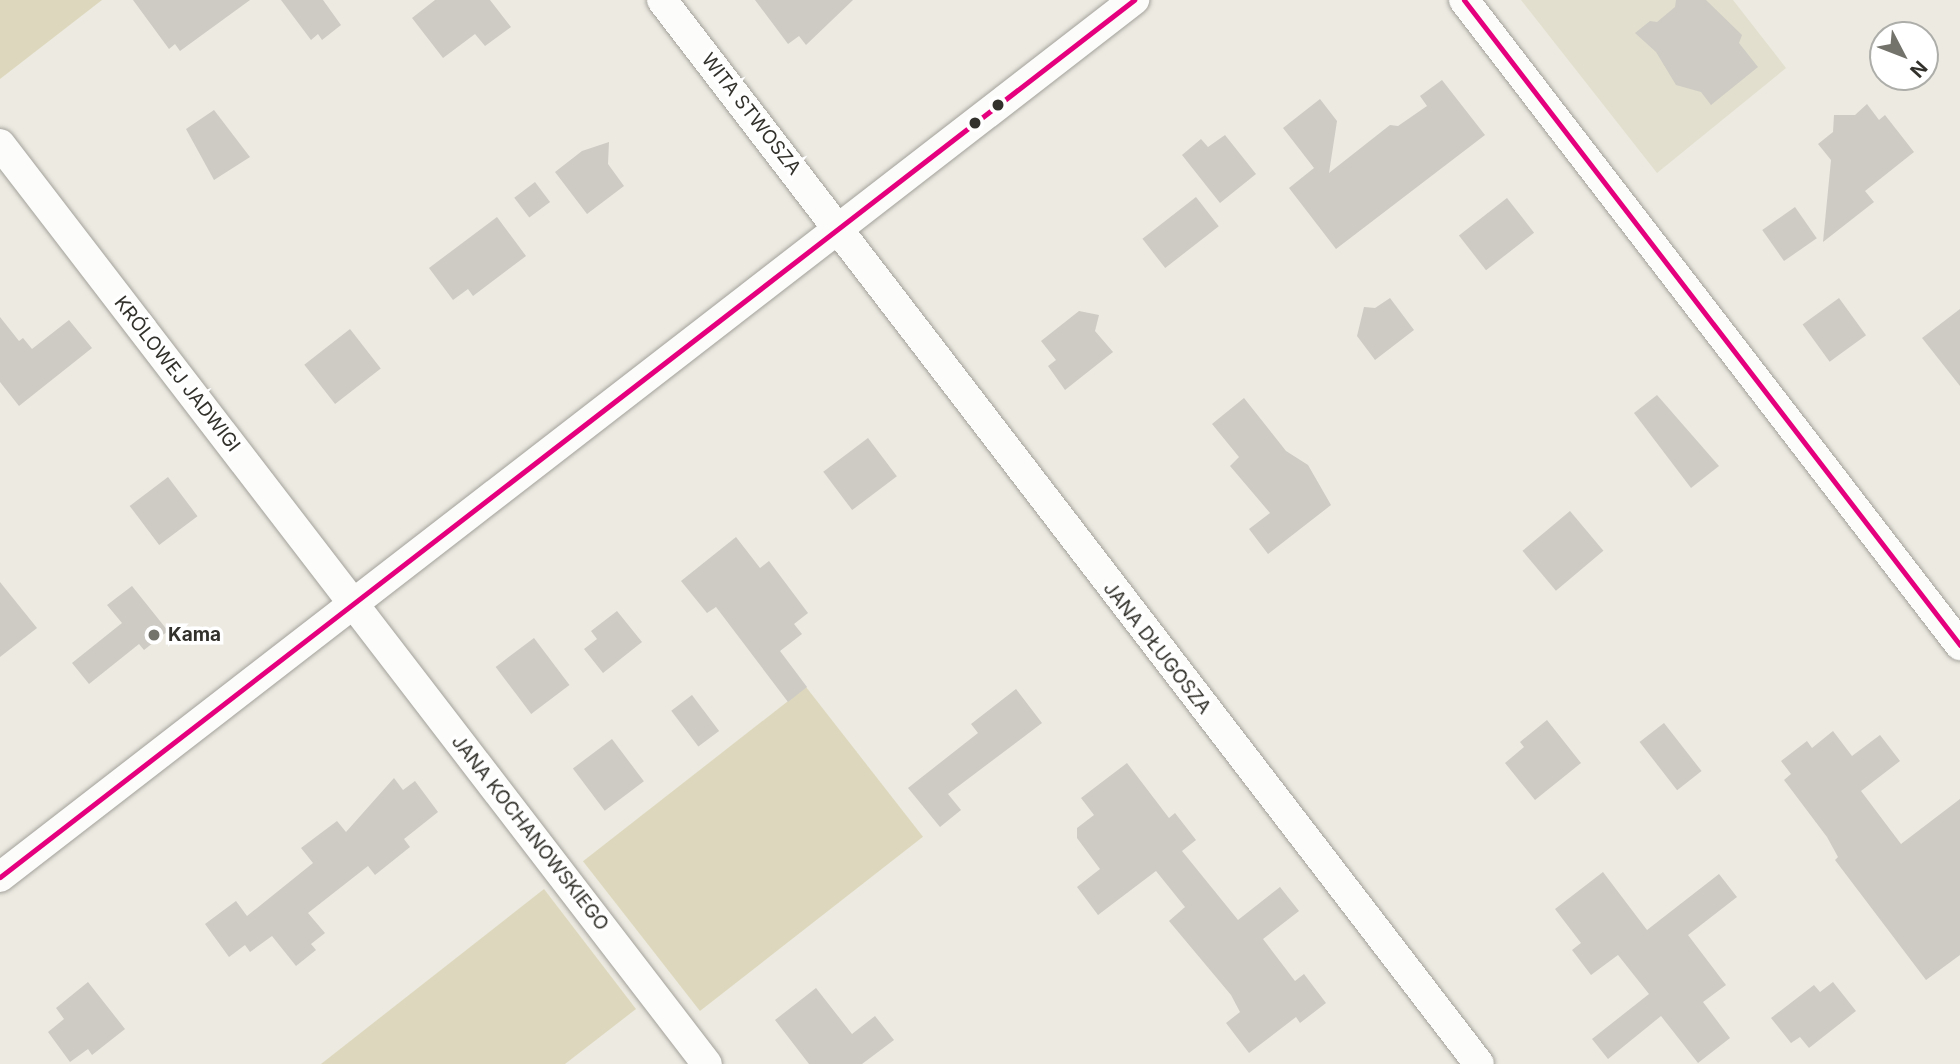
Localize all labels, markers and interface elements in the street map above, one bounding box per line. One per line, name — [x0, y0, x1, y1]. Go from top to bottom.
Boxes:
north arrow — [1869, 21, 1939, 91]
street label: WITA STWOSZA — [696, 49, 806, 179]
text: N — [1905, 56, 1932, 82]
unlabelled marker — [991, 98, 1005, 112]
unlabelled marker — [968, 116, 982, 130]
street label: KRÓLOWEJ JADWIGI — [109, 292, 245, 456]
street label: JANA DŁUGOSZA — [1098, 577, 1216, 719]
place label: Kama — [168, 624, 221, 646]
marker: Kama — [146, 627, 162, 643]
street label: JANA KOCHANOWSKIEGO — [447, 731, 613, 935]

